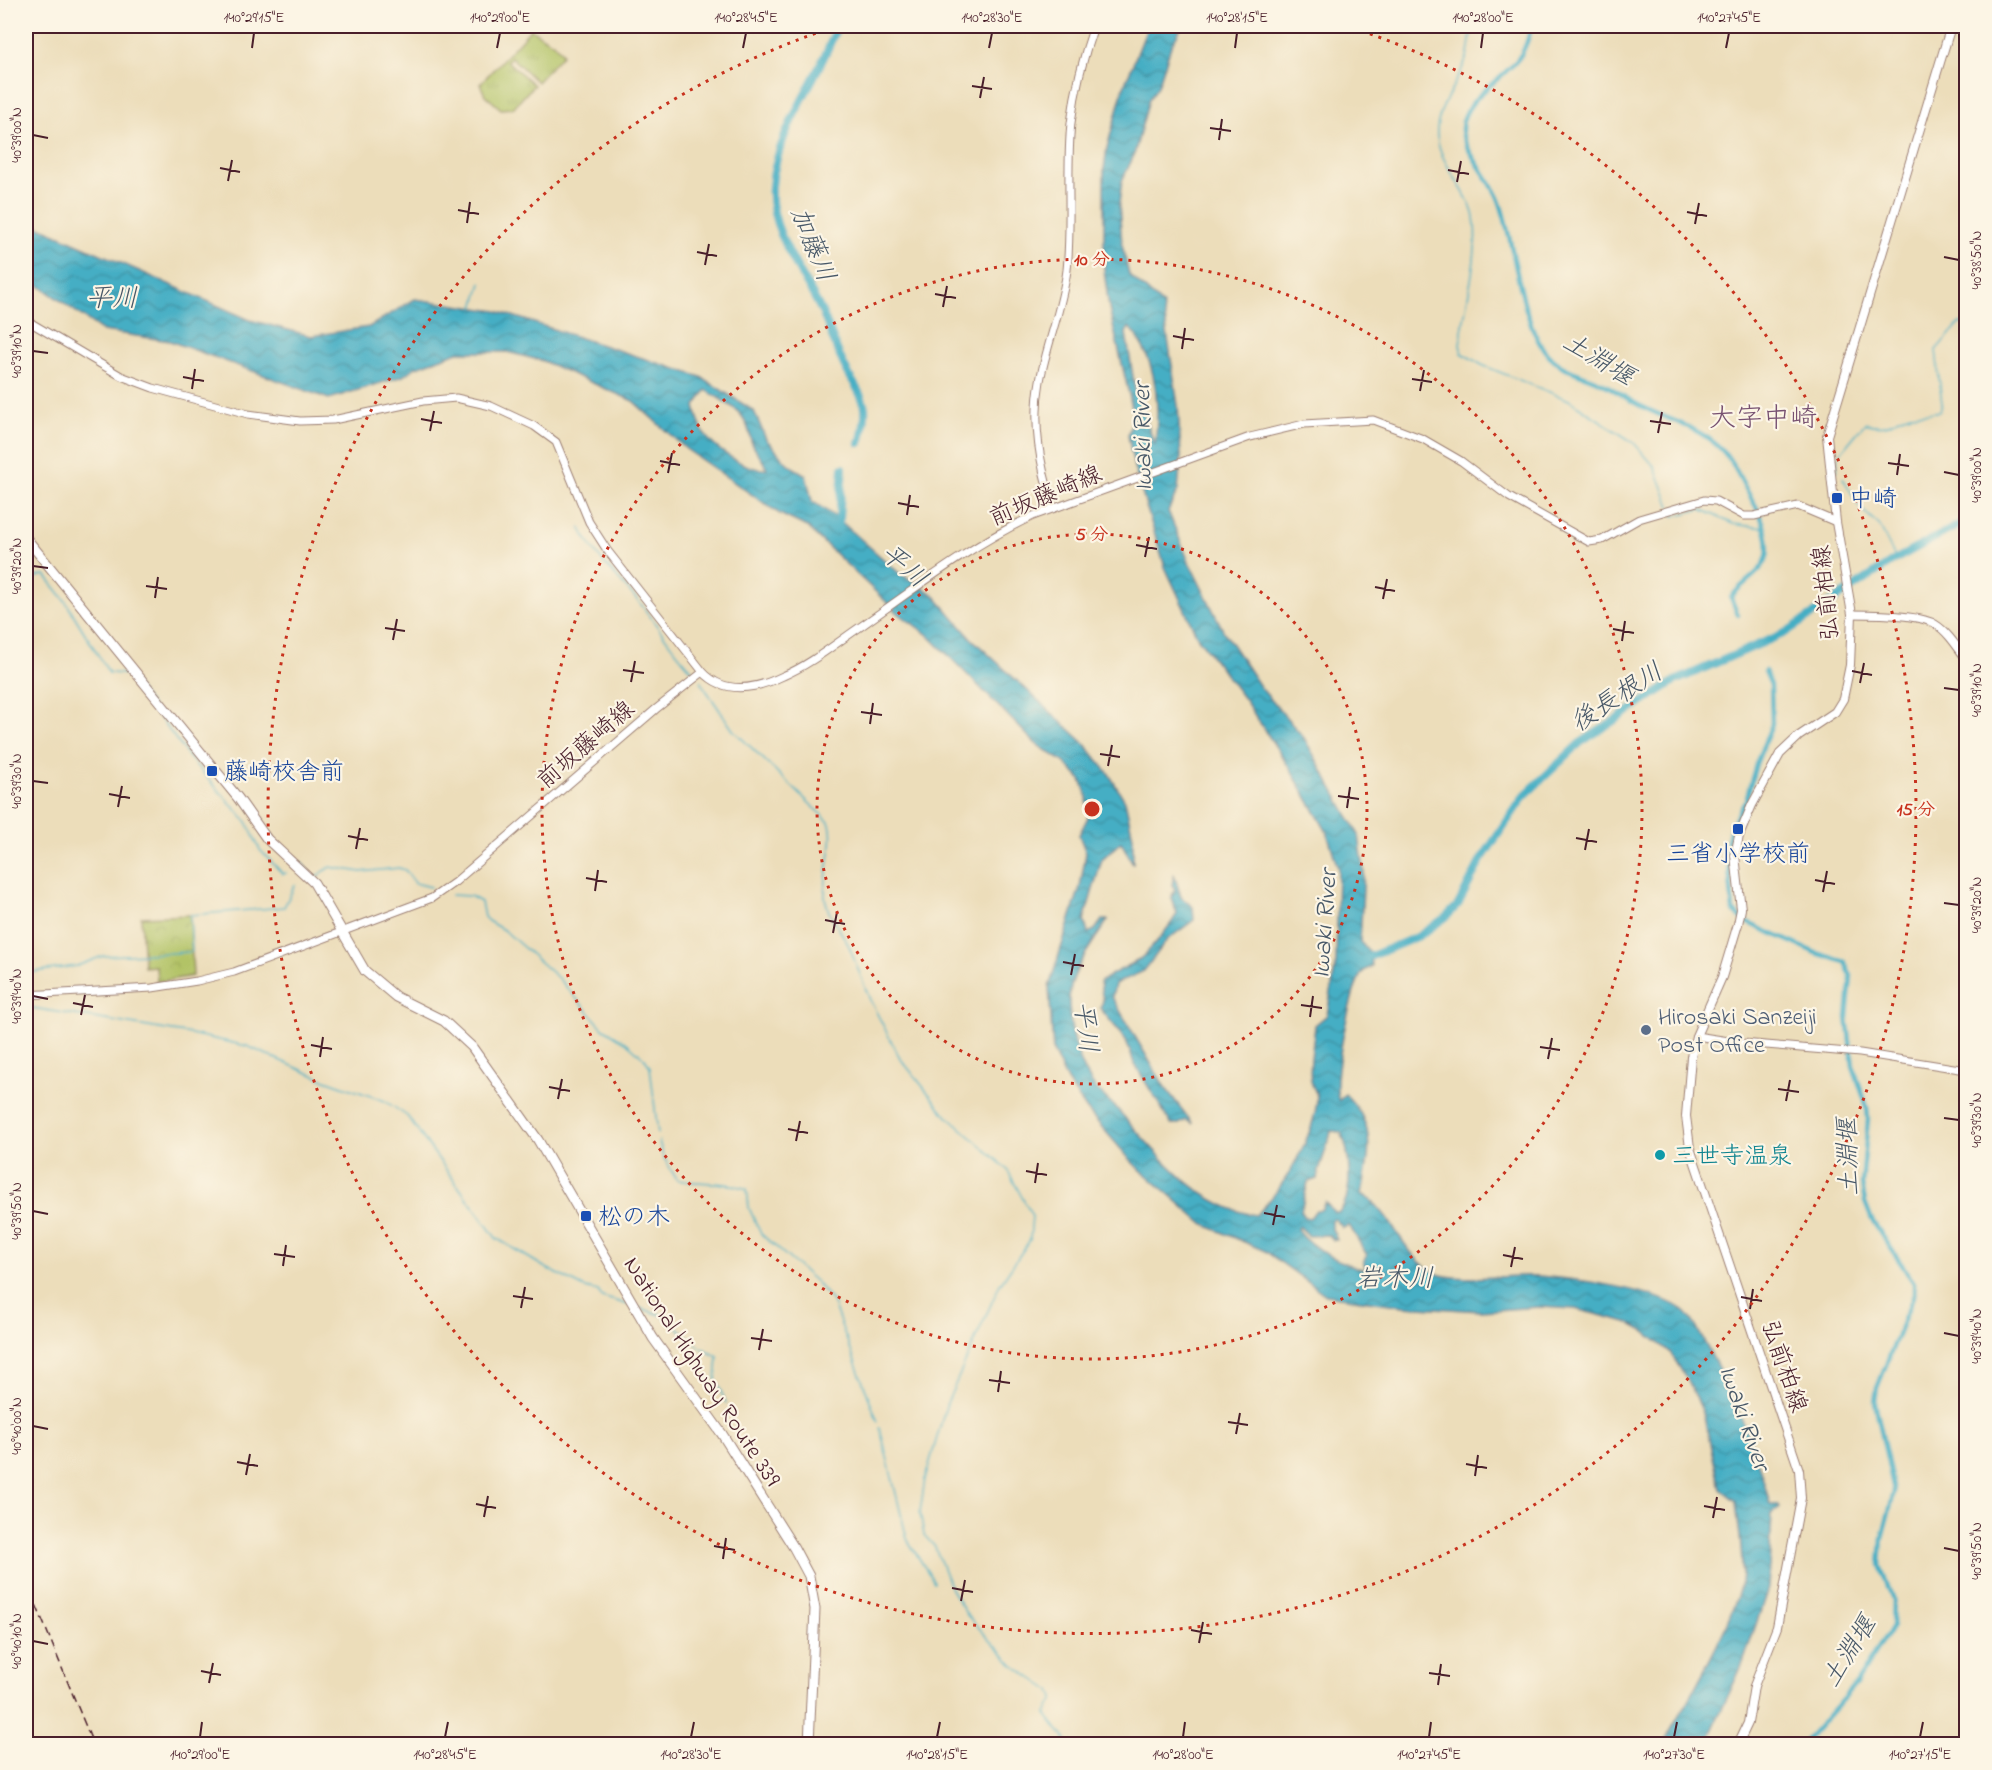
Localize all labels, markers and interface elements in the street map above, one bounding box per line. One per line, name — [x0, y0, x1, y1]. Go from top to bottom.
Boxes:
text: 140°29'15"E — [224, 7, 284, 29]
text: 140°29'00"E — [470, 7, 530, 29]
text: 140°28'45"E — [714, 7, 778, 29]
text: 140°28'30"E — [961, 7, 1023, 29]
text: 140°28'15"E — [1206, 7, 1268, 29]
text: 140°28'00"E — [1452, 7, 1514, 29]
text: 140°27'45"E — [1697, 7, 1761, 29]
text: 40°39'00"N — [6, 107, 28, 163]
water label: 加藤川 — [779, 202, 843, 288]
text: 40°38'50"N — [1966, 231, 1988, 289]
text: 10 分 — [1074, 248, 1110, 274]
water label: 平川 — [86, 281, 138, 319]
text: 40°39'10"N — [6, 324, 28, 378]
water label: 土淵堰 — [1554, 324, 1643, 398]
water label: Iwaki River — [1124, 379, 1164, 492]
district label: 大字中崎 — [1709, 400, 1817, 439]
text: 40°39'00"N — [1966, 447, 1988, 503]
street label: 前坂藤崎線 — [984, 458, 1108, 537]
place label: 中崎 — [1849, 483, 1897, 518]
marker: 中崎 — [1830, 491, 1844, 505]
text: 5 分 — [1076, 523, 1108, 549]
water label: 平川 — [871, 536, 935, 599]
text: 40°39'20"N — [6, 538, 28, 594]
street label: 弘前柏線 — [1805, 543, 1850, 642]
water label: 後長根川 — [1564, 654, 1672, 743]
text: 40°39'10"N — [1966, 663, 1988, 717]
street label: 前坂藤崎線 — [530, 693, 643, 798]
text: 40°39'30"N — [6, 753, 28, 809]
place label: 藤崎校舎前 — [224, 756, 344, 791]
marker: 藤崎校舎前 — [205, 764, 219, 778]
text: 15 分 — [1897, 798, 1935, 824]
centre of rings — [1082, 799, 1102, 819]
marker: 三省小学校前 — [1731, 822, 1745, 836]
place label: 三省小学校前 — [1666, 838, 1810, 873]
water label: Iwaki River — [1303, 865, 1349, 980]
text: 40°39'20"N — [1966, 877, 1988, 933]
text: 40°39'40"N — [6, 968, 28, 1024]
water label: 平川 — [1062, 999, 1106, 1055]
place label: Hirosaki Sanzeiji Post Office — [1658, 1001, 1817, 1064]
marker: Hirosaki Sanzeiji Post Office — [1639, 1023, 1653, 1037]
text: 40°39'30"N — [1966, 1092, 1988, 1148]
water label: 土淵堰 — [1830, 1114, 1870, 1197]
place label: 三世寺温泉 — [1672, 1140, 1792, 1175]
marker: 三世寺温泉 — [1653, 1148, 1667, 1162]
text: 40°39'50"N — [6, 1182, 28, 1240]
place label: 松の木 — [598, 1201, 670, 1236]
marker: 松の木 — [579, 1209, 593, 1223]
street label: National Highway Route 339 — [612, 1251, 789, 1495]
water label: 岩木川 — [1356, 1261, 1434, 1299]
text: 40°39'40"N — [1966, 1308, 1988, 1364]
street label: 弘前柏線 — [1750, 1316, 1815, 1418]
water label: Iwaki River — [1707, 1360, 1780, 1479]
text: 40°40'00"N — [6, 1397, 28, 1455]
text: 40°39'50"N — [1966, 1522, 1988, 1580]
water label: 土淵堰 — [1814, 1607, 1889, 1696]
text: 40°40'10"N — [6, 1613, 28, 1669]
text: 140°29'00"E — [170, 1744, 230, 1766]
text: 140°28'45"E — [413, 1744, 477, 1766]
text: 140°28'30"E — [660, 1744, 722, 1766]
text: 140°28'15"E — [906, 1744, 968, 1766]
text: 140°28'00"E — [1152, 1744, 1214, 1766]
text: 140°27'45"E — [1397, 1744, 1461, 1766]
text: 140°27'30"E — [1643, 1744, 1705, 1766]
text: 140°27'15"E — [1889, 1744, 1951, 1766]

